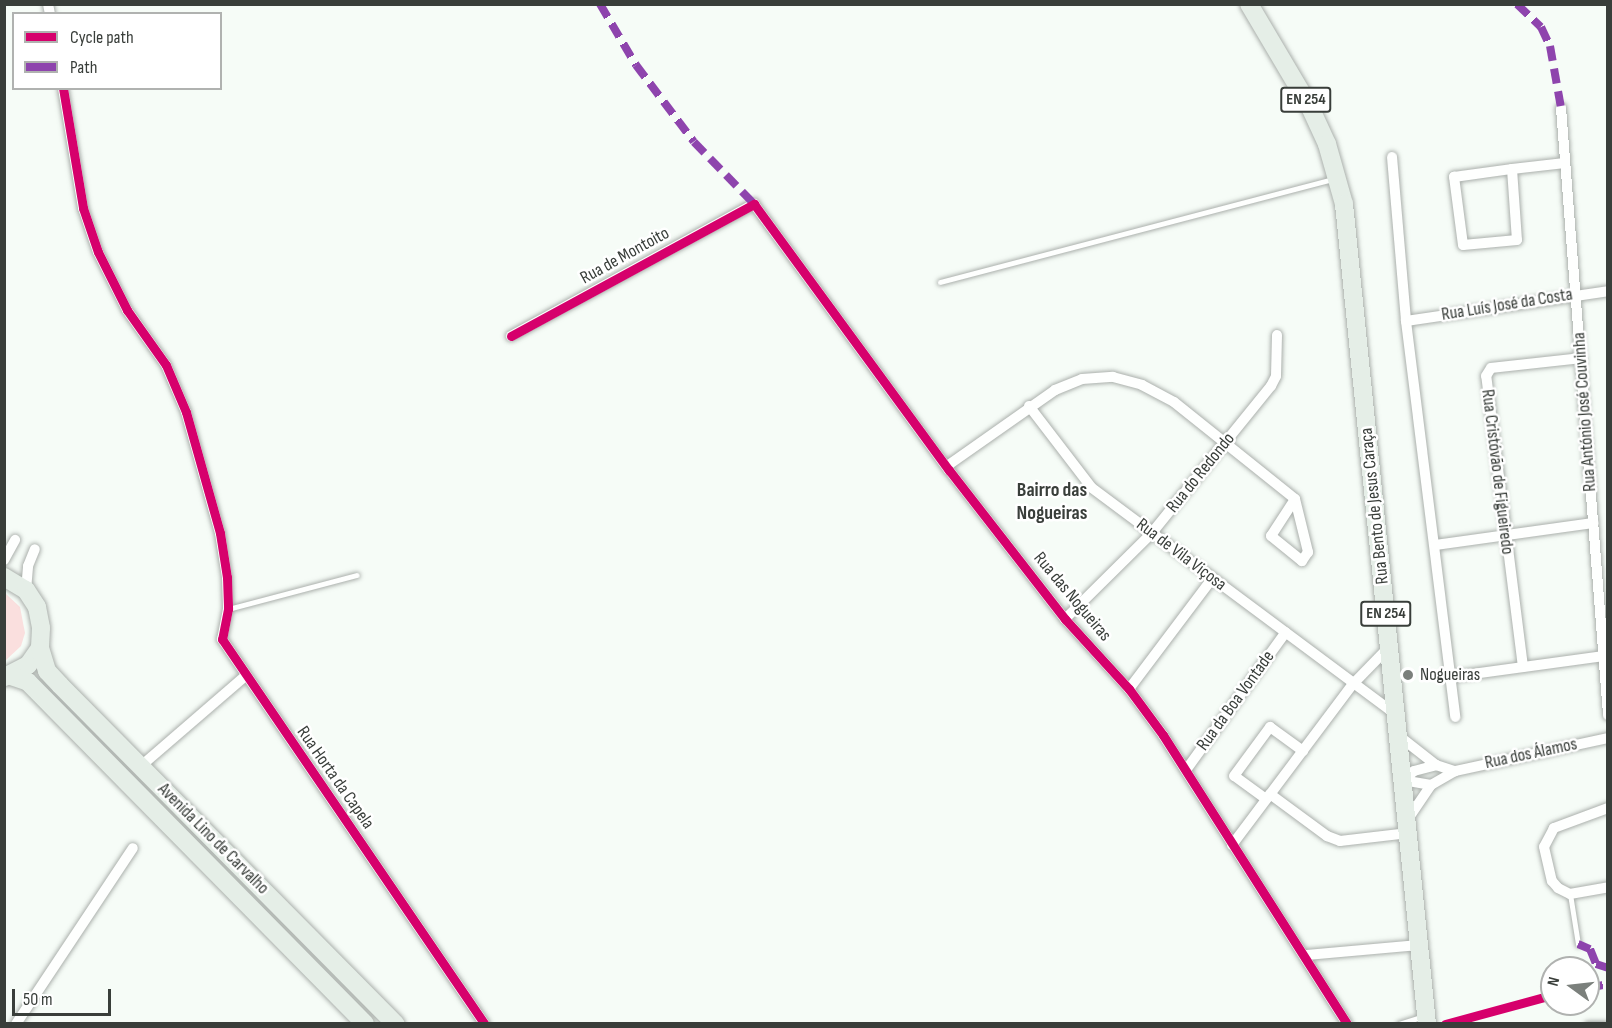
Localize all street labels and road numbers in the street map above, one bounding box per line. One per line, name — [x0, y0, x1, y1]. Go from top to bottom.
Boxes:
road number: EN 254 — [1279, 87, 1333, 113]
street label: Rua de Montoito — [577, 223, 673, 289]
street label: Rua Luís José da Costa — [1440, 284, 1574, 326]
street label: Rua António José Couvinha — [1569, 332, 1601, 492]
street label: Rua Cristóvão de Figueiredo — [1476, 388, 1518, 556]
street label: Rua Bento de Jesus Caraça — [1356, 427, 1394, 585]
street label: Rua do Redondo — [1162, 429, 1240, 517]
street label: Rua de Vila Viçosa — [1132, 514, 1230, 596]
street label: Rua das Nogueiras — [1029, 548, 1115, 646]
road number: EN 254 — [1359, 601, 1413, 627]
street label: Rua da Boa Vontade — [1193, 647, 1279, 755]
street label: Rua Horta da Capela — [292, 722, 378, 834]
street label: Rua dos Álamos — [1483, 734, 1579, 774]
street label: Avenida Lino de Carvalho — [153, 779, 273, 899]

